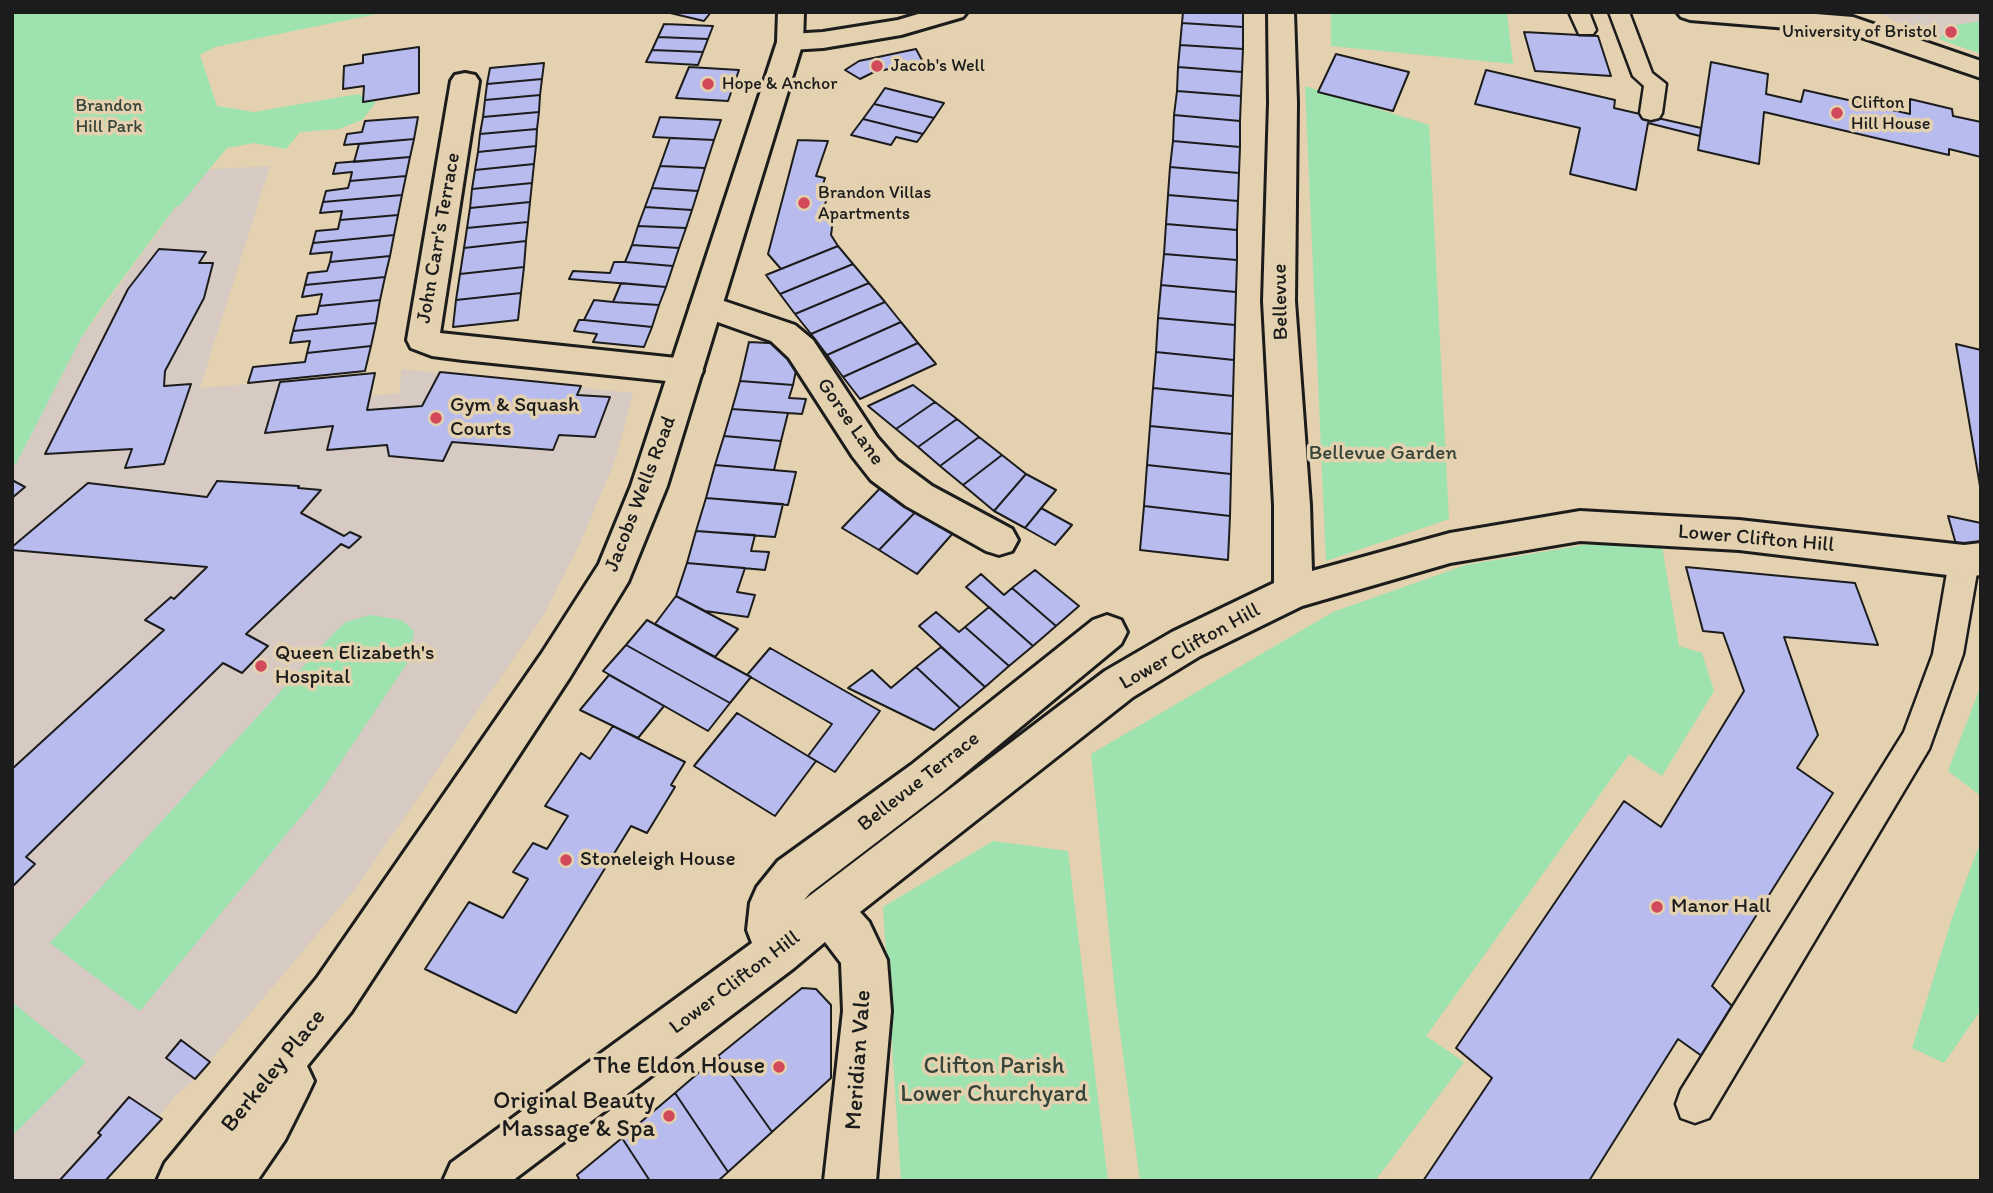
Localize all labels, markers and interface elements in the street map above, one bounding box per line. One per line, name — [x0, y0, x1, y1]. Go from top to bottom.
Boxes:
place label: University of Bristol — [1782, 21, 1937, 43]
marker: University of Bristol — [1943, 24, 1959, 40]
place label: Jacob's Well — [891, 55, 985, 77]
marker: Jacob's Well — [869, 58, 885, 74]
place label: Hope & Anchor — [722, 73, 837, 95]
marker: Hope & Anchor — [700, 76, 716, 92]
place label: Clifton Hill House — [1851, 92, 1930, 134]
park label: Brandon Hill Park — [76, 95, 142, 138]
marker: Clifton Hill House — [1829, 105, 1845, 121]
street label: John Carr's Terrace — [412, 151, 466, 325]
place label: Brandon Villas Apartments — [818, 182, 931, 224]
marker: Brandon Villas Apartments — [796, 195, 812, 211]
street label: Bellevue — [1268, 263, 1294, 341]
street label: Gorse Lane — [811, 373, 889, 471]
place label: Gym & Squash Courts — [450, 393, 579, 443]
marker: Gym & Squash Courts — [428, 410, 444, 426]
street label: Jacobs Wells Road — [600, 413, 682, 575]
park label: Bellevue Garden — [1309, 441, 1457, 467]
street label: Lower Clifton Hill — [1677, 520, 1835, 558]
street label: Lower Clifton Hill — [1115, 598, 1265, 696]
place label: Queen Elizabeth's Hospital — [275, 641, 434, 691]
marker: Queen Elizabeth's Hospital — [253, 658, 269, 674]
street label: Bellevue Terrace — [853, 727, 985, 837]
place label: Stoneleigh House — [580, 847, 736, 873]
marker: Stoneleigh House — [558, 852, 574, 868]
place label: Manor Hall — [1671, 894, 1771, 920]
marker: Manor Hall — [1649, 899, 1665, 915]
street label: Lower Clifton Hill — [665, 926, 805, 1040]
street label: Meridian Vale — [840, 989, 878, 1131]
street label: Berkeley Place — [215, 1003, 333, 1139]
place label: The Eldon House — [593, 1053, 765, 1081]
park label: Clifton Parish Lower Churchyard — [900, 1053, 1088, 1109]
marker: The Eldon House — [771, 1059, 787, 1075]
place label: Original Beauty Massage & Spa — [493, 1088, 655, 1144]
marker: Original Beauty Massage & Spa — [661, 1108, 677, 1124]

